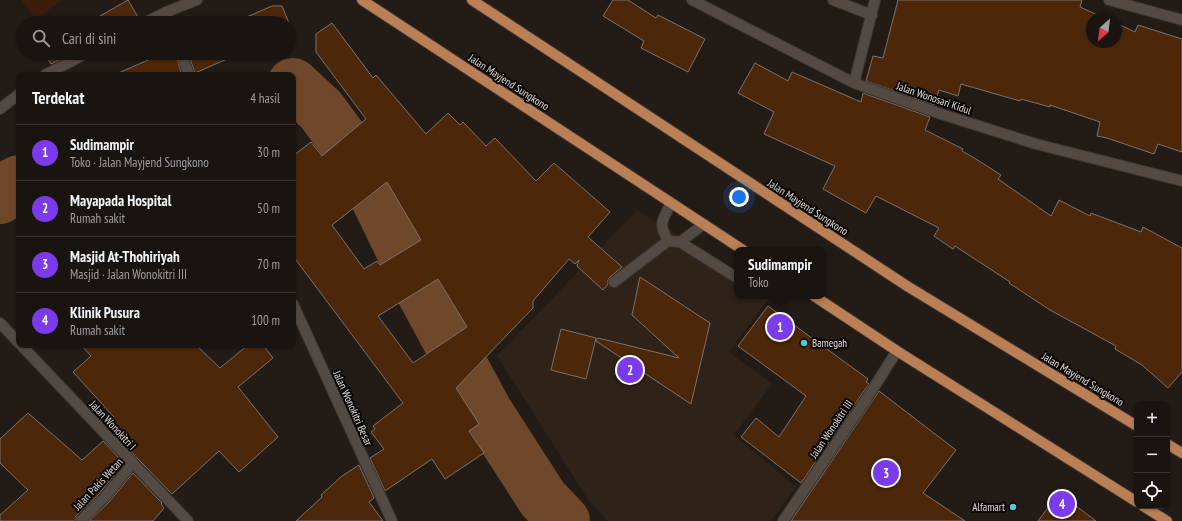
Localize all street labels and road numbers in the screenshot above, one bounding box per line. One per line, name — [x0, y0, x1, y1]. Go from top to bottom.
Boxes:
street label: Jalan Mayjend Sungkono — [465, 50, 552, 113]
street label: Jalan Wonosari Kidul — [894, 78, 974, 117]
street label: Jalan Mayjend Sungkono — [764, 175, 851, 238]
street label: Jalan Mayjend Sungkono — [1039, 349, 1127, 409]
street label: Jalan Wonokitri Besar — [330, 367, 376, 448]
street label: Jalan Wonokitri I — [86, 397, 139, 453]
street label: Jalan Wonokitri III — [806, 397, 856, 462]
street label: Jalan Pakis Wetan — [70, 455, 126, 514]

